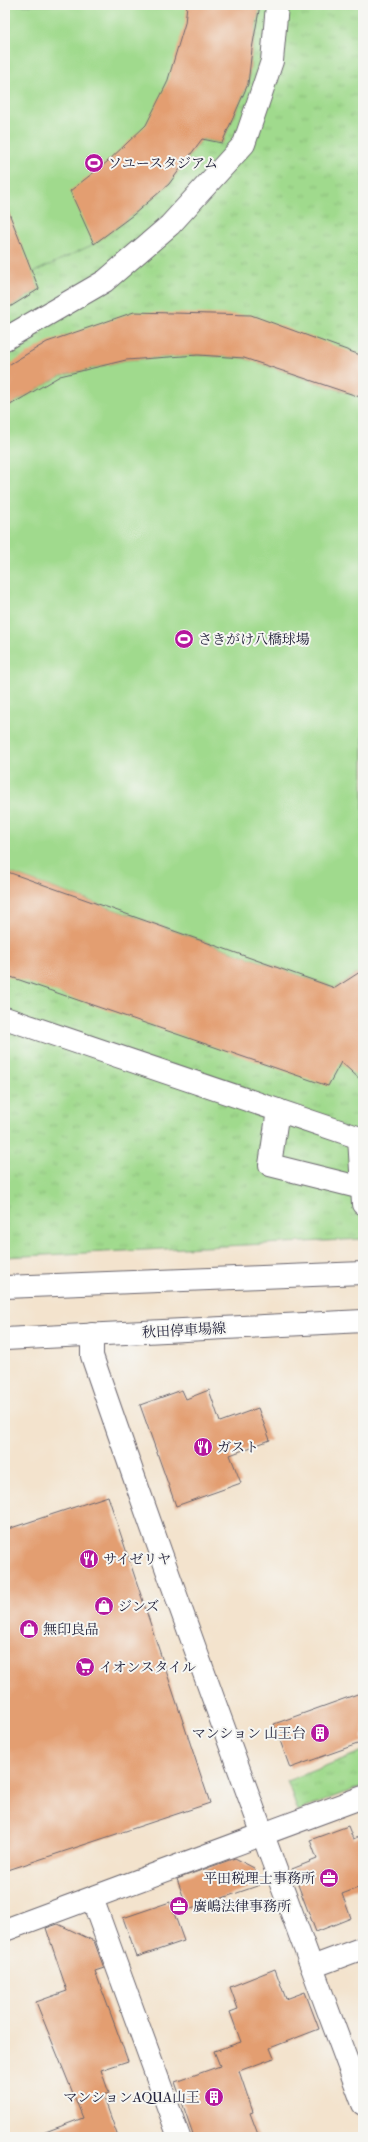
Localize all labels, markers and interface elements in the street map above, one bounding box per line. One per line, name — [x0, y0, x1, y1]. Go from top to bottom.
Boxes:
sports icon: ソユースタジアム — [83, 152, 105, 174]
place label: ソユースタジアム — [108, 155, 218, 172]
sports icon: さきがけ八橋球場 — [173, 628, 195, 650]
place label: さきがけ八橋球場 — [198, 631, 310, 648]
street label: 秋田停車場線 — [142, 1320, 226, 1341]
restaurant icon: ガスト — [192, 1436, 214, 1458]
place label: ガスト — [217, 1439, 259, 1456]
restaurant icon: サイゼリヤ — [78, 1548, 100, 1570]
place label: サイゼリヤ — [103, 1551, 171, 1568]
shop icon: ジンズ — [93, 1595, 115, 1617]
place label: ジンズ — [118, 1598, 159, 1615]
shop icon: 無印良品 — [18, 1618, 40, 1640]
place label: 無印良品 — [43, 1621, 99, 1638]
supermarket icon: イオンスタイル — [74, 1656, 96, 1678]
place label: イオンスタイル — [99, 1659, 196, 1676]
building icon: マンション 山王台 — [309, 1722, 331, 1744]
place label: マンション 山王台 — [192, 1725, 306, 1742]
office icon: 平田税理士事務所 — [318, 1867, 340, 1889]
place label: 平田税理士事務所 — [203, 1870, 315, 1887]
office icon: 廣嶋法律事務所 — [168, 1895, 190, 1917]
place label: 廣嶋法律事務所 — [193, 1898, 291, 1915]
building icon: マンションAQUA山王 — [203, 2086, 225, 2108]
place label: マンションAQUA山王 — [63, 2089, 200, 2106]

